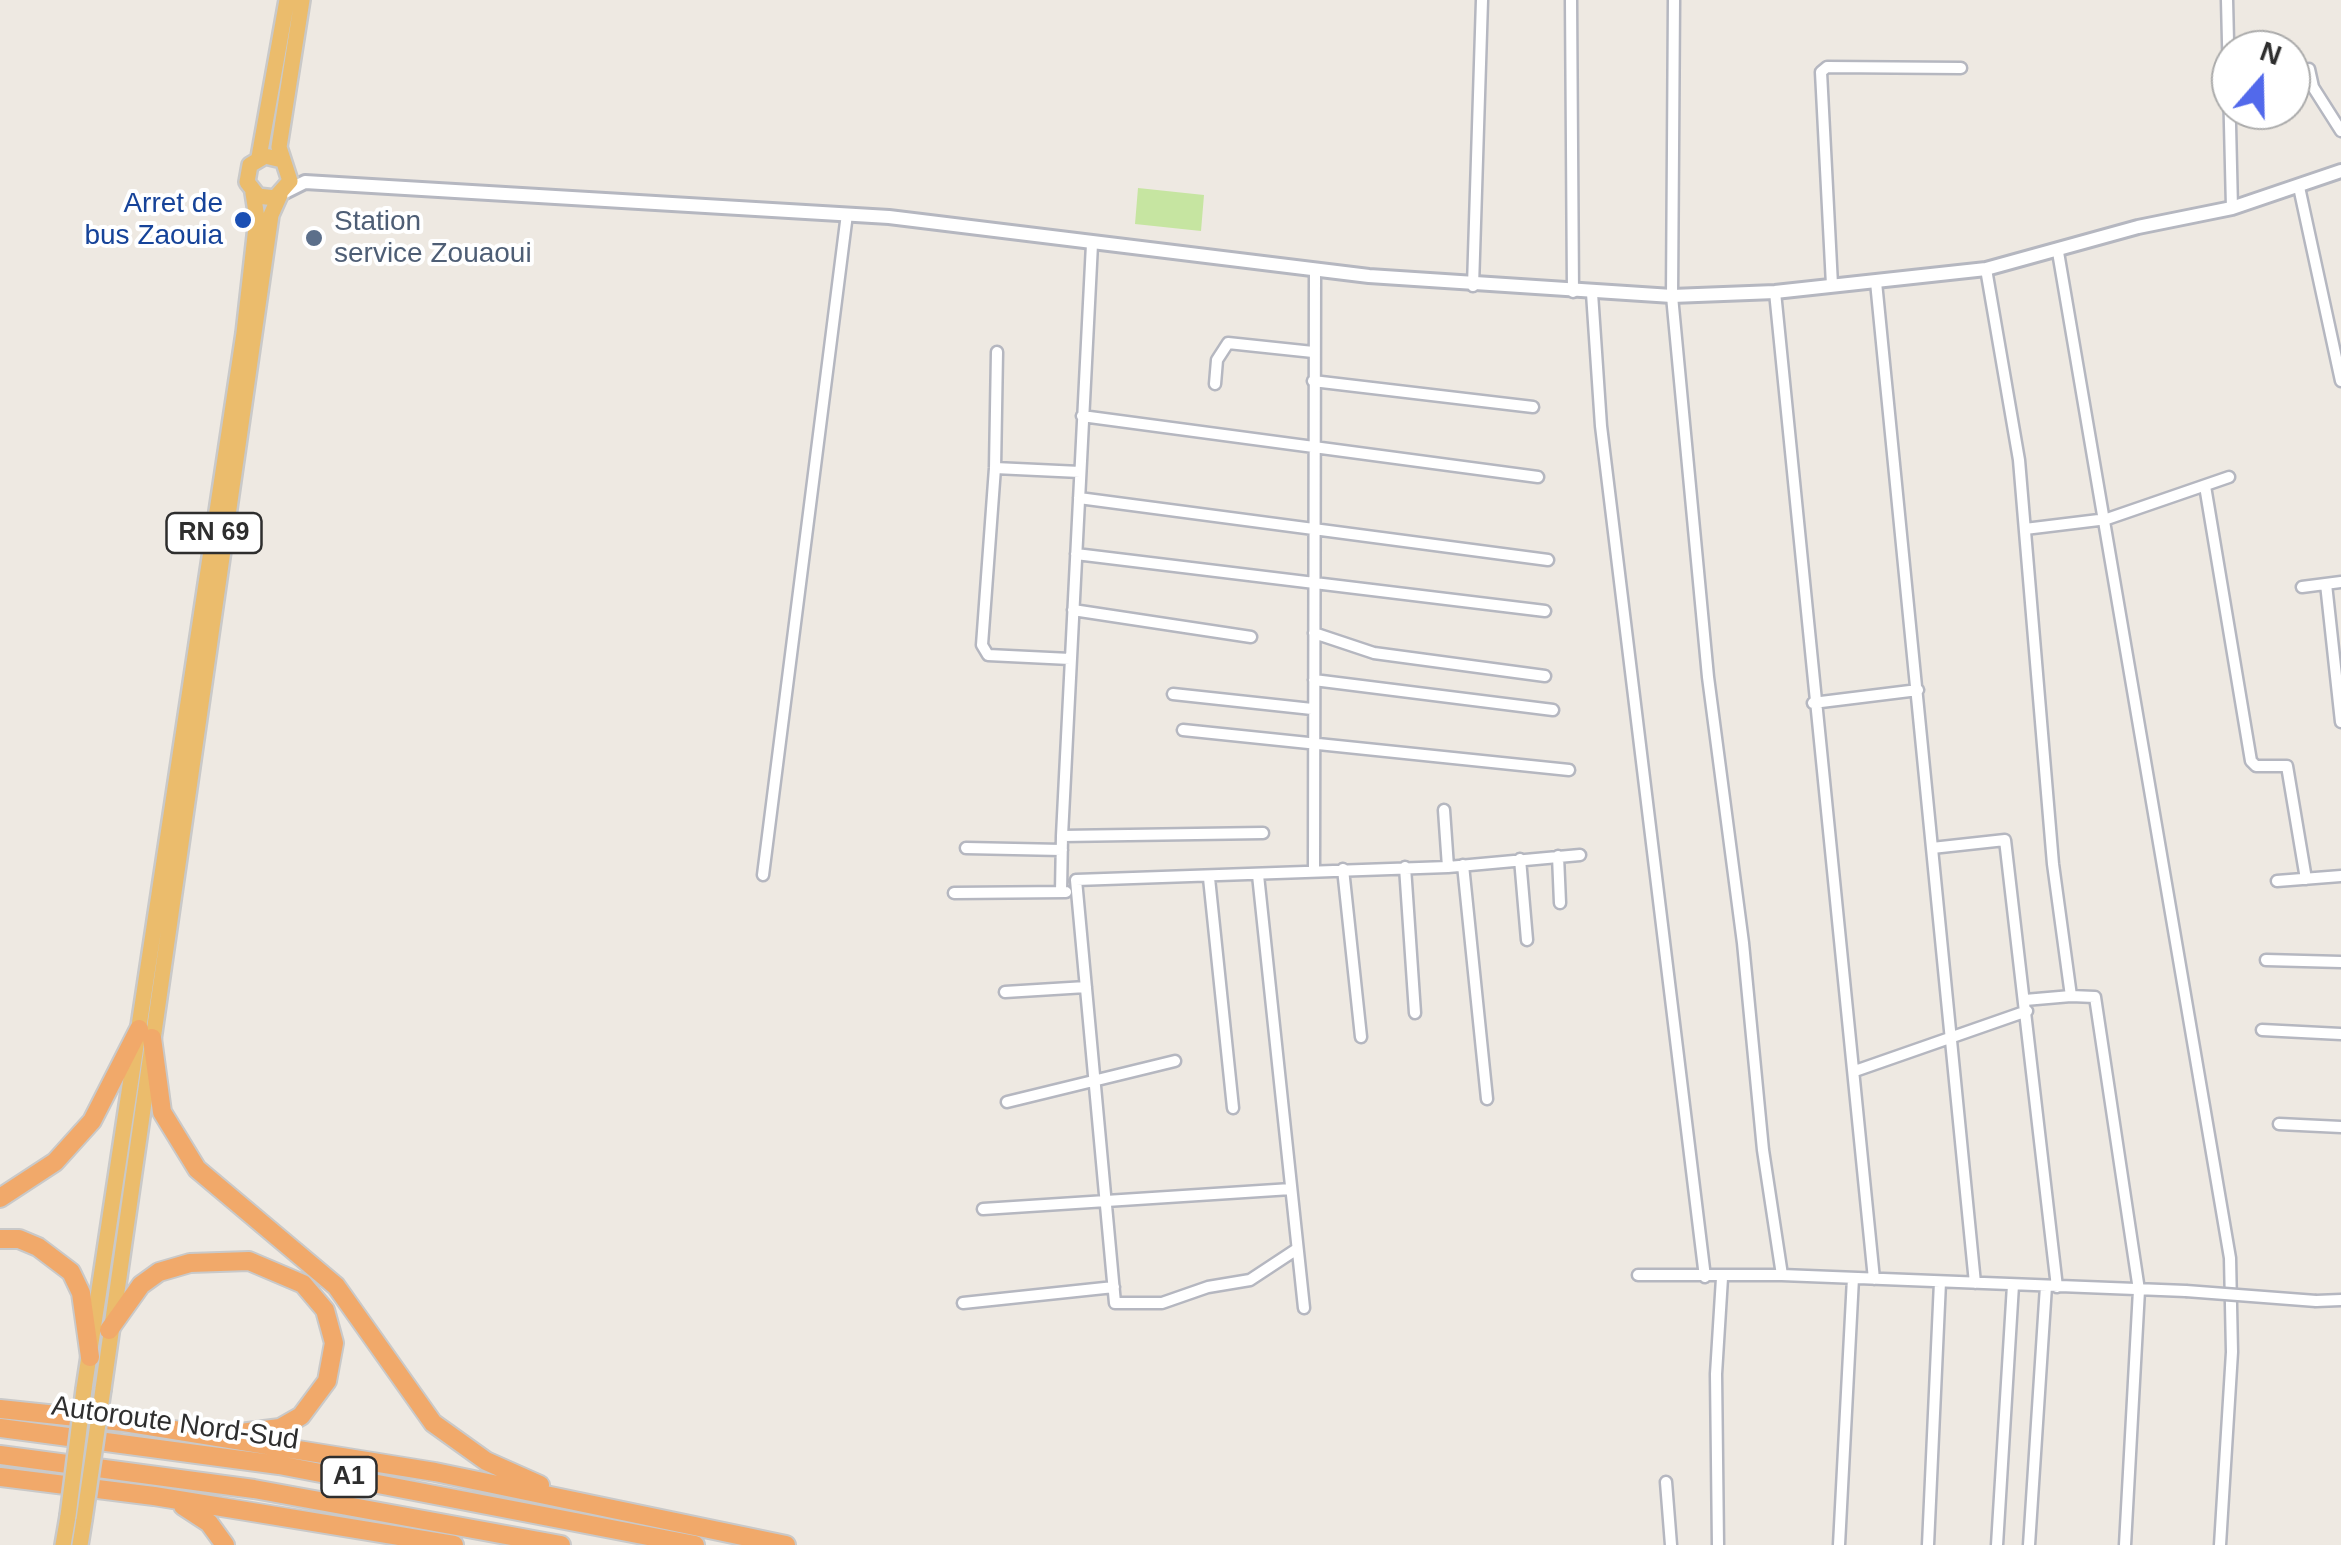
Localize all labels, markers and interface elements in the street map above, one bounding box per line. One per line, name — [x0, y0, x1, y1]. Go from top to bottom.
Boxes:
north arrow — [2211, 30, 2311, 130]
text: N — [2256, 35, 2286, 71]
place label: Arret de bus Zaouia — [84, 187, 223, 253]
place label: Station service Zouaoui — [334, 205, 532, 271]
marker: Arret de bus Zaouia — [232, 209, 254, 231]
marker: Station service Zouaoui — [303, 227, 325, 249]
road number: RN 69 — [166, 513, 262, 553]
street label: Autoroute Nord-Sud — [49, 1390, 301, 1458]
road number: A1 — [322, 1457, 376, 1497]

